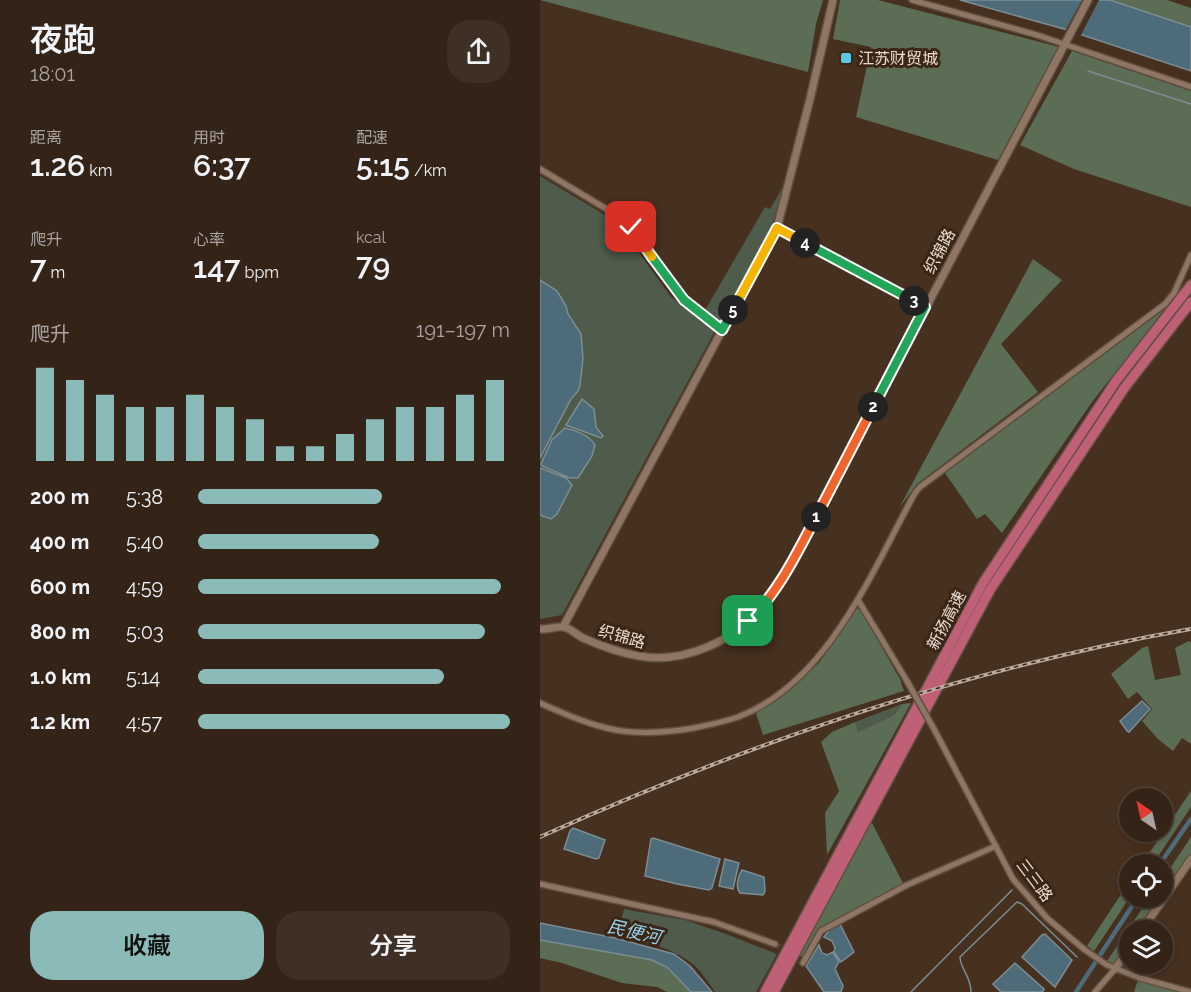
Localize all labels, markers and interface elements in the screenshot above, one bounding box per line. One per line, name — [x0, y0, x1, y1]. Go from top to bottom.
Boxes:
text: 夜跑 — [30, 20, 96, 59]
button: share — [447, 20, 510, 83]
place label: 江苏财贸城 — [858, 49, 938, 68]
marker: 江苏财贸城 — [839, 51, 853, 65]
text: 18:01 — [30, 62, 75, 86]
text: 距离 — [30, 128, 62, 147]
text: 用时 — [193, 128, 225, 147]
text: 配速 — [356, 128, 388, 147]
text: 1.26 — [30, 148, 85, 183]
text: 6:37 — [193, 148, 251, 183]
text: 5:15 — [356, 148, 410, 183]
text: km — [85, 161, 112, 180]
text: /km — [410, 161, 447, 180]
pin — [605, 201, 656, 252]
icon: check — [614, 210, 647, 243]
street label: 织锦路 — [920, 226, 959, 277]
text: kcal — [356, 228, 386, 247]
pin: 4 — [790, 228, 820, 258]
text: 爬升 — [30, 230, 62, 249]
text: 心率 — [193, 230, 225, 249]
text: 4 — [800, 233, 810, 252]
text: 79 — [356, 247, 390, 282]
text: 7 — [30, 250, 46, 285]
text: 147 — [193, 250, 241, 285]
text: m — [46, 263, 65, 282]
text: bpm — [241, 263, 279, 282]
pin: 3 — [899, 286, 929, 316]
text: 3 — [910, 291, 918, 310]
pin: 5 — [718, 295, 748, 325]
text: 5 — [729, 300, 737, 319]
text: 191–197 m — [416, 318, 510, 342]
text: 爬升 — [30, 322, 70, 346]
pin: 2 — [858, 392, 888, 422]
text: 2 — [868, 397, 878, 416]
text: 200 m — [30, 485, 89, 509]
text: 5:38 — [126, 485, 163, 509]
pin: 1 — [801, 502, 831, 532]
text: 1 — [812, 507, 820, 526]
text: 400 m — [30, 530, 89, 554]
text: 5:40 — [126, 530, 164, 554]
text: 600 m — [30, 575, 90, 599]
text: 4:59 — [126, 575, 163, 599]
street label: 新扬高速 — [923, 588, 970, 653]
pin — [722, 595, 773, 646]
icon: arrive — [731, 604, 764, 637]
text: 800 m — [30, 620, 90, 644]
text: 5:03 — [126, 620, 164, 644]
street label: 织锦路 — [596, 621, 648, 652]
text: 1.0 km — [30, 665, 91, 689]
text: 5:14 — [126, 665, 160, 689]
text: 1.2 km — [30, 710, 90, 734]
text: 4:57 — [126, 710, 162, 734]
north arrow — [1119, 788, 1173, 842]
map controls — [1119, 788, 1173, 974]
button: locate — [1119, 854, 1173, 908]
street label: 三三路 — [1013, 855, 1057, 905]
button: 收藏 — [30, 911, 264, 980]
button: 分享 — [276, 911, 510, 980]
water label: 民便河 — [605, 915, 666, 948]
button: layers — [1119, 920, 1173, 974]

